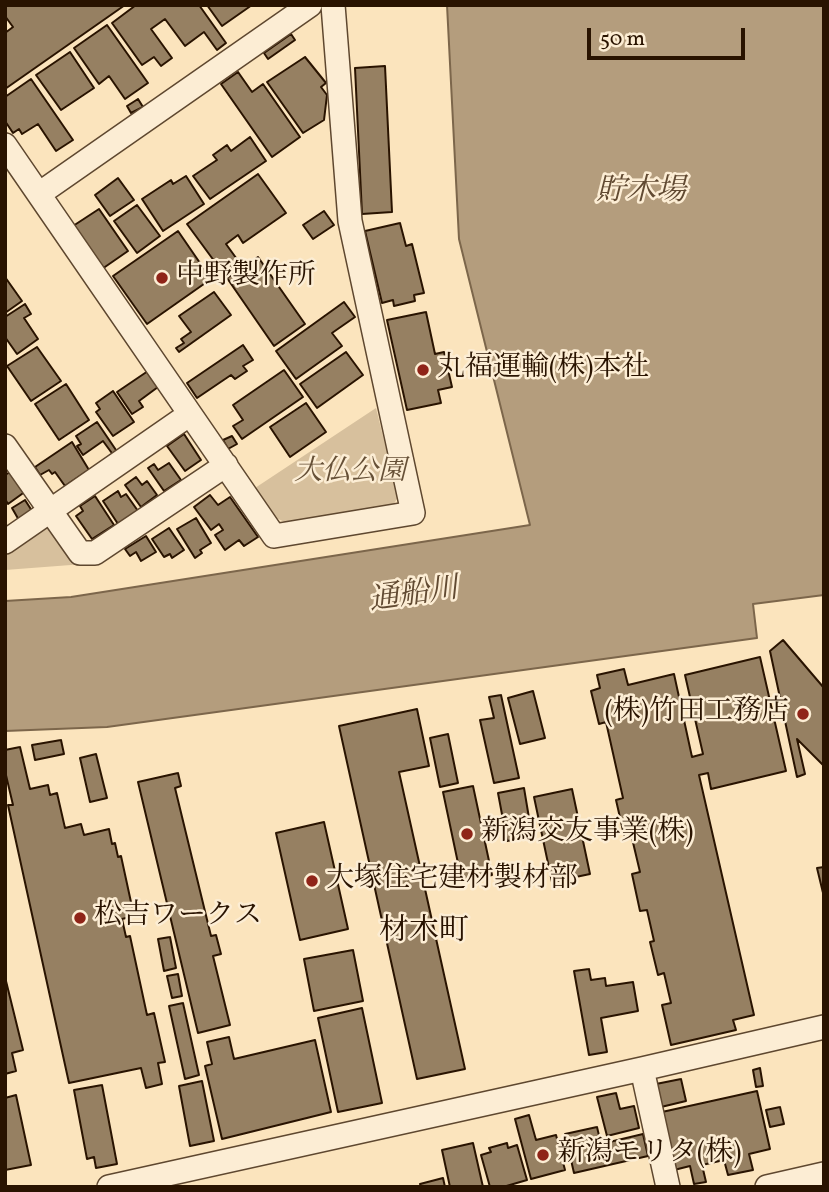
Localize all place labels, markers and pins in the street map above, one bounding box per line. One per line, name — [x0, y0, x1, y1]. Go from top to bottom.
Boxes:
place label: 中野製作所 — [176, 261, 316, 295]
marker: 中野製作所 — [154, 270, 170, 286]
place label: 丸福運輸(株)本社 — [437, 353, 649, 387]
marker: 丸福運輸(株)本社 — [415, 362, 431, 378]
place label: (株)竹田工務店 — [605, 697, 789, 731]
marker: (株)竹田工務店 — [795, 706, 811, 722]
place label: 新潟交友事業(株) — [481, 817, 693, 851]
marker: 新潟交友事業(株) — [459, 826, 475, 842]
place label: 大塚住宅建材製材部 — [326, 864, 578, 898]
marker: 大塚住宅建材製材部 — [304, 873, 320, 889]
place label: 松吉ワークス — [94, 901, 262, 935]
marker: 松吉ワークス — [72, 910, 88, 926]
place label: 新潟モリタ(株) — [557, 1138, 741, 1172]
marker: 新潟モリタ(株) — [535, 1147, 551, 1163]

